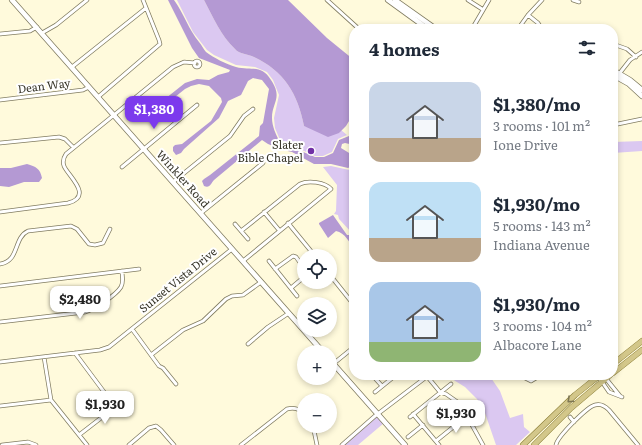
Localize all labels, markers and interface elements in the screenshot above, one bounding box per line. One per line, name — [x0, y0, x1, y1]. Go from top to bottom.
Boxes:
text: 4 homes — [369, 36, 440, 61]
icon: filters — [576, 37, 598, 59]
street label: Dean Way — [17, 74, 72, 96]
text: $1,380/mo — [493, 91, 581, 116]
pin: $1,380 — [121, 96, 187, 130]
icon: home — [401, 98, 449, 146]
text: $1,380 — [134, 99, 174, 118]
text: 3 rooms · 101 m² — [493, 116, 590, 135]
text: Ione Drive — [493, 135, 558, 154]
place label: Slater Bible Chapel — [238, 136, 304, 165]
street label: Winkler Road — [153, 146, 214, 211]
marker: Slater Bible Chapel — [306, 146, 316, 156]
text: $1,930/mo — [493, 191, 580, 216]
icon: home — [401, 198, 449, 246]
text: 5 rooms · 143 m² — [493, 216, 591, 235]
text: Indiana Avenue — [493, 235, 590, 254]
street label: Sunset Vista Drive — [135, 243, 220, 316]
map controls — [297, 249, 337, 433]
button: locate — [297, 249, 337, 289]
pin: $2,480 — [47, 286, 113, 320]
text: $2,480 — [59, 289, 101, 308]
text: $1,930/mo — [493, 291, 580, 316]
button: layers — [297, 297, 337, 337]
icon: home — [401, 298, 449, 346]
text: 3 rooms · 104 m² — [493, 316, 592, 335]
text: Albacore Lane — [493, 335, 581, 354]
button: + — [297, 345, 337, 385]
pin: $1,930 — [72, 391, 138, 425]
button: − — [297, 393, 337, 433]
text: $1,930 — [85, 394, 125, 413]
one-way arrow — [567, 395, 575, 403]
pin: $1,930 — [423, 400, 489, 434]
text: $1,930 — [436, 403, 476, 422]

